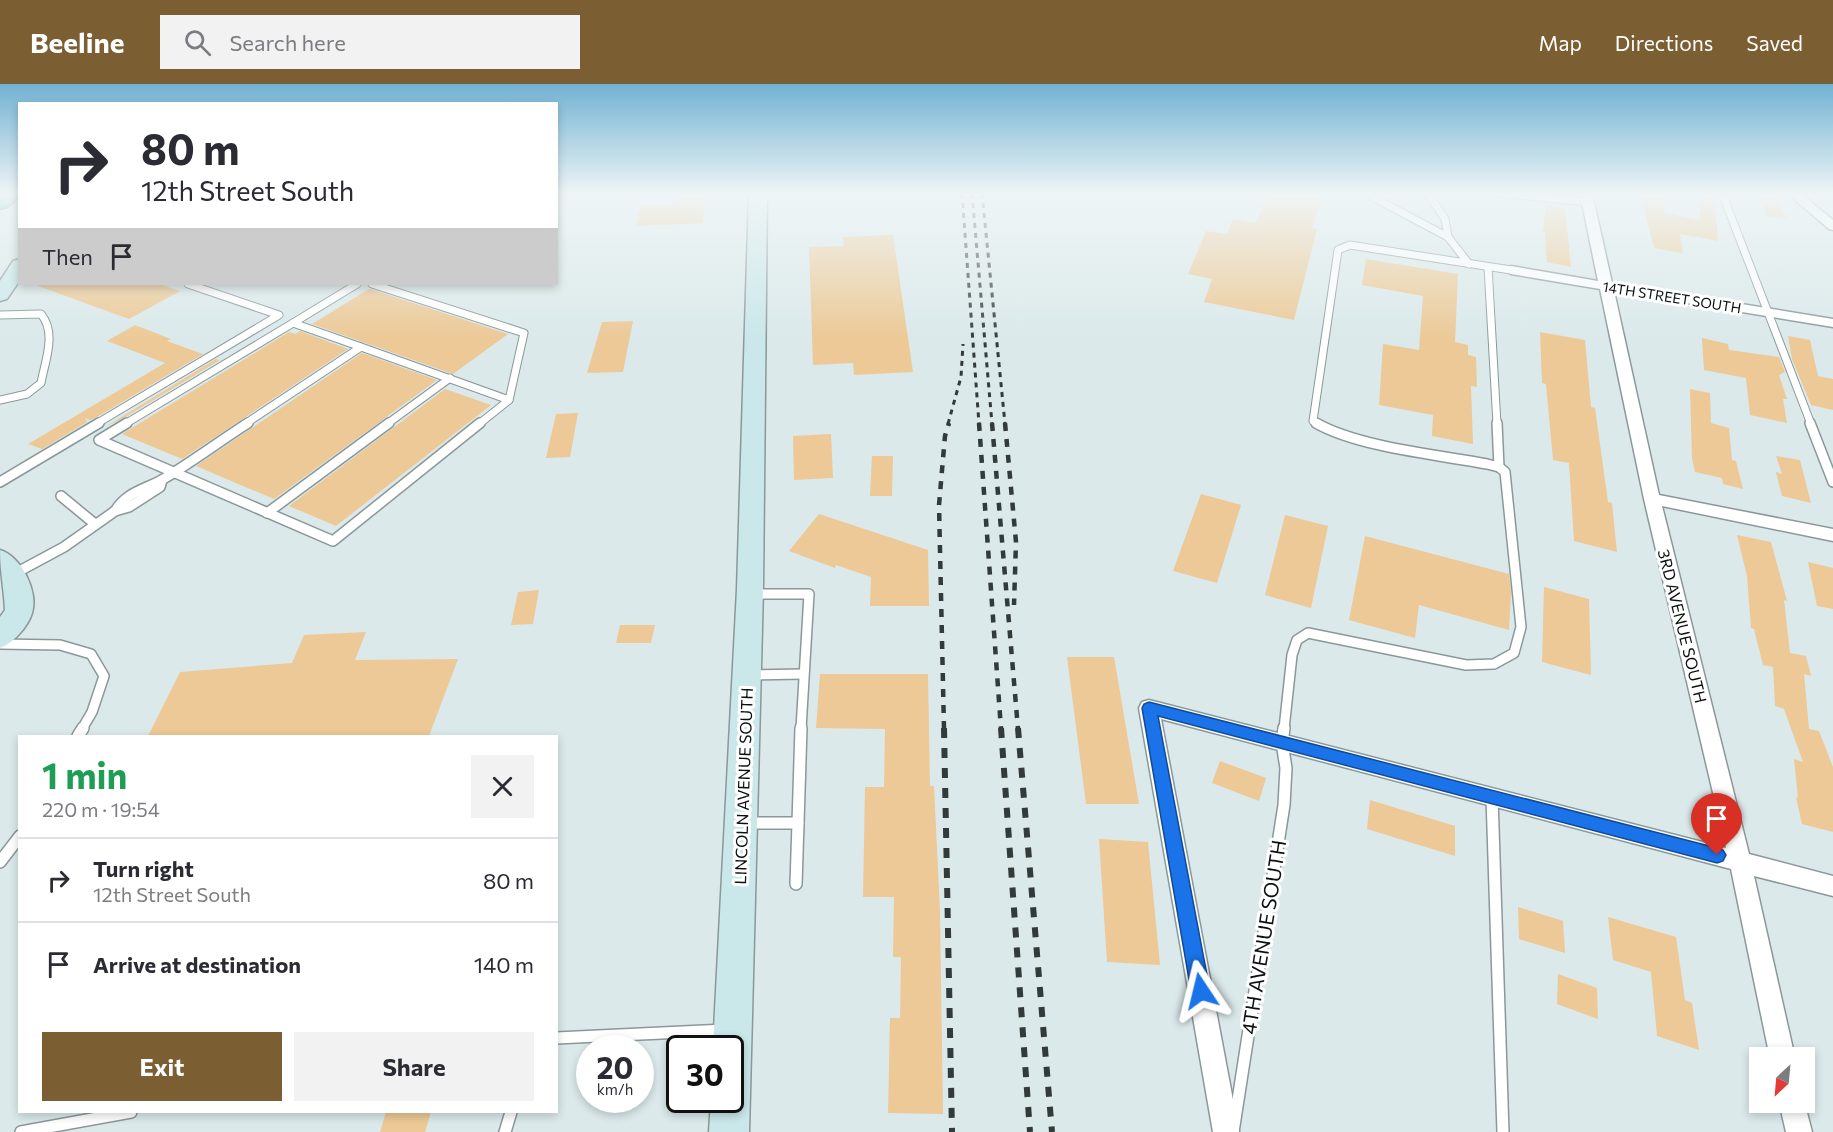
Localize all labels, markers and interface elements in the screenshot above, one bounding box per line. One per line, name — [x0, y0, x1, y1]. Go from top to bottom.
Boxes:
search box — [160, 15, 580, 69]
text: Beeline — [30, 25, 124, 59]
icon: search — [181, 26, 214, 59]
text: Search here — [229, 29, 346, 56]
text: Map — [1539, 30, 1582, 55]
text: Directions — [1615, 30, 1713, 55]
text: Saved — [1746, 30, 1803, 55]
text: 80 m — [141, 122, 240, 174]
icon: right — [42, 126, 120, 204]
text: 12th Street South — [141, 174, 354, 207]
icon: arrive — [105, 240, 138, 273]
text: Then — [42, 243, 93, 270]
street label: 14TH STREET SOUTH — [1602, 278, 1742, 316]
street label: 3RD AVENUE SOUTH — [1655, 547, 1711, 705]
street label: LINCOLN AVENUE SOUTH — [730, 687, 756, 885]
text: 1 min — [42, 752, 127, 796]
button: close — [471, 755, 534, 818]
pin — [1691, 793, 1742, 855]
text: 220 m · 19:54 — [42, 797, 160, 821]
icon: arrive — [1700, 802, 1733, 835]
street label: 4TH AVENUE SOUTH — [1236, 838, 1290, 1036]
text: Turn right — [93, 855, 194, 882]
icon: right — [42, 864, 75, 897]
text: 80 m — [483, 867, 534, 894]
text: 12th Street South — [93, 882, 251, 906]
icon: arrive — [42, 948, 75, 981]
text: Arrive at destination — [93, 951, 301, 978]
text: 140 m — [474, 951, 534, 978]
position arrow — [1169, 959, 1233, 1023]
button: Exit — [42, 1032, 282, 1101]
button: Share — [294, 1032, 534, 1101]
speed limit sign: 30 — [666, 1035, 744, 1113]
north arrow — [1749, 1047, 1815, 1113]
map controls — [1749, 1047, 1815, 1113]
text: 20 — [597, 1048, 633, 1085]
text: km/h — [597, 1080, 633, 1098]

